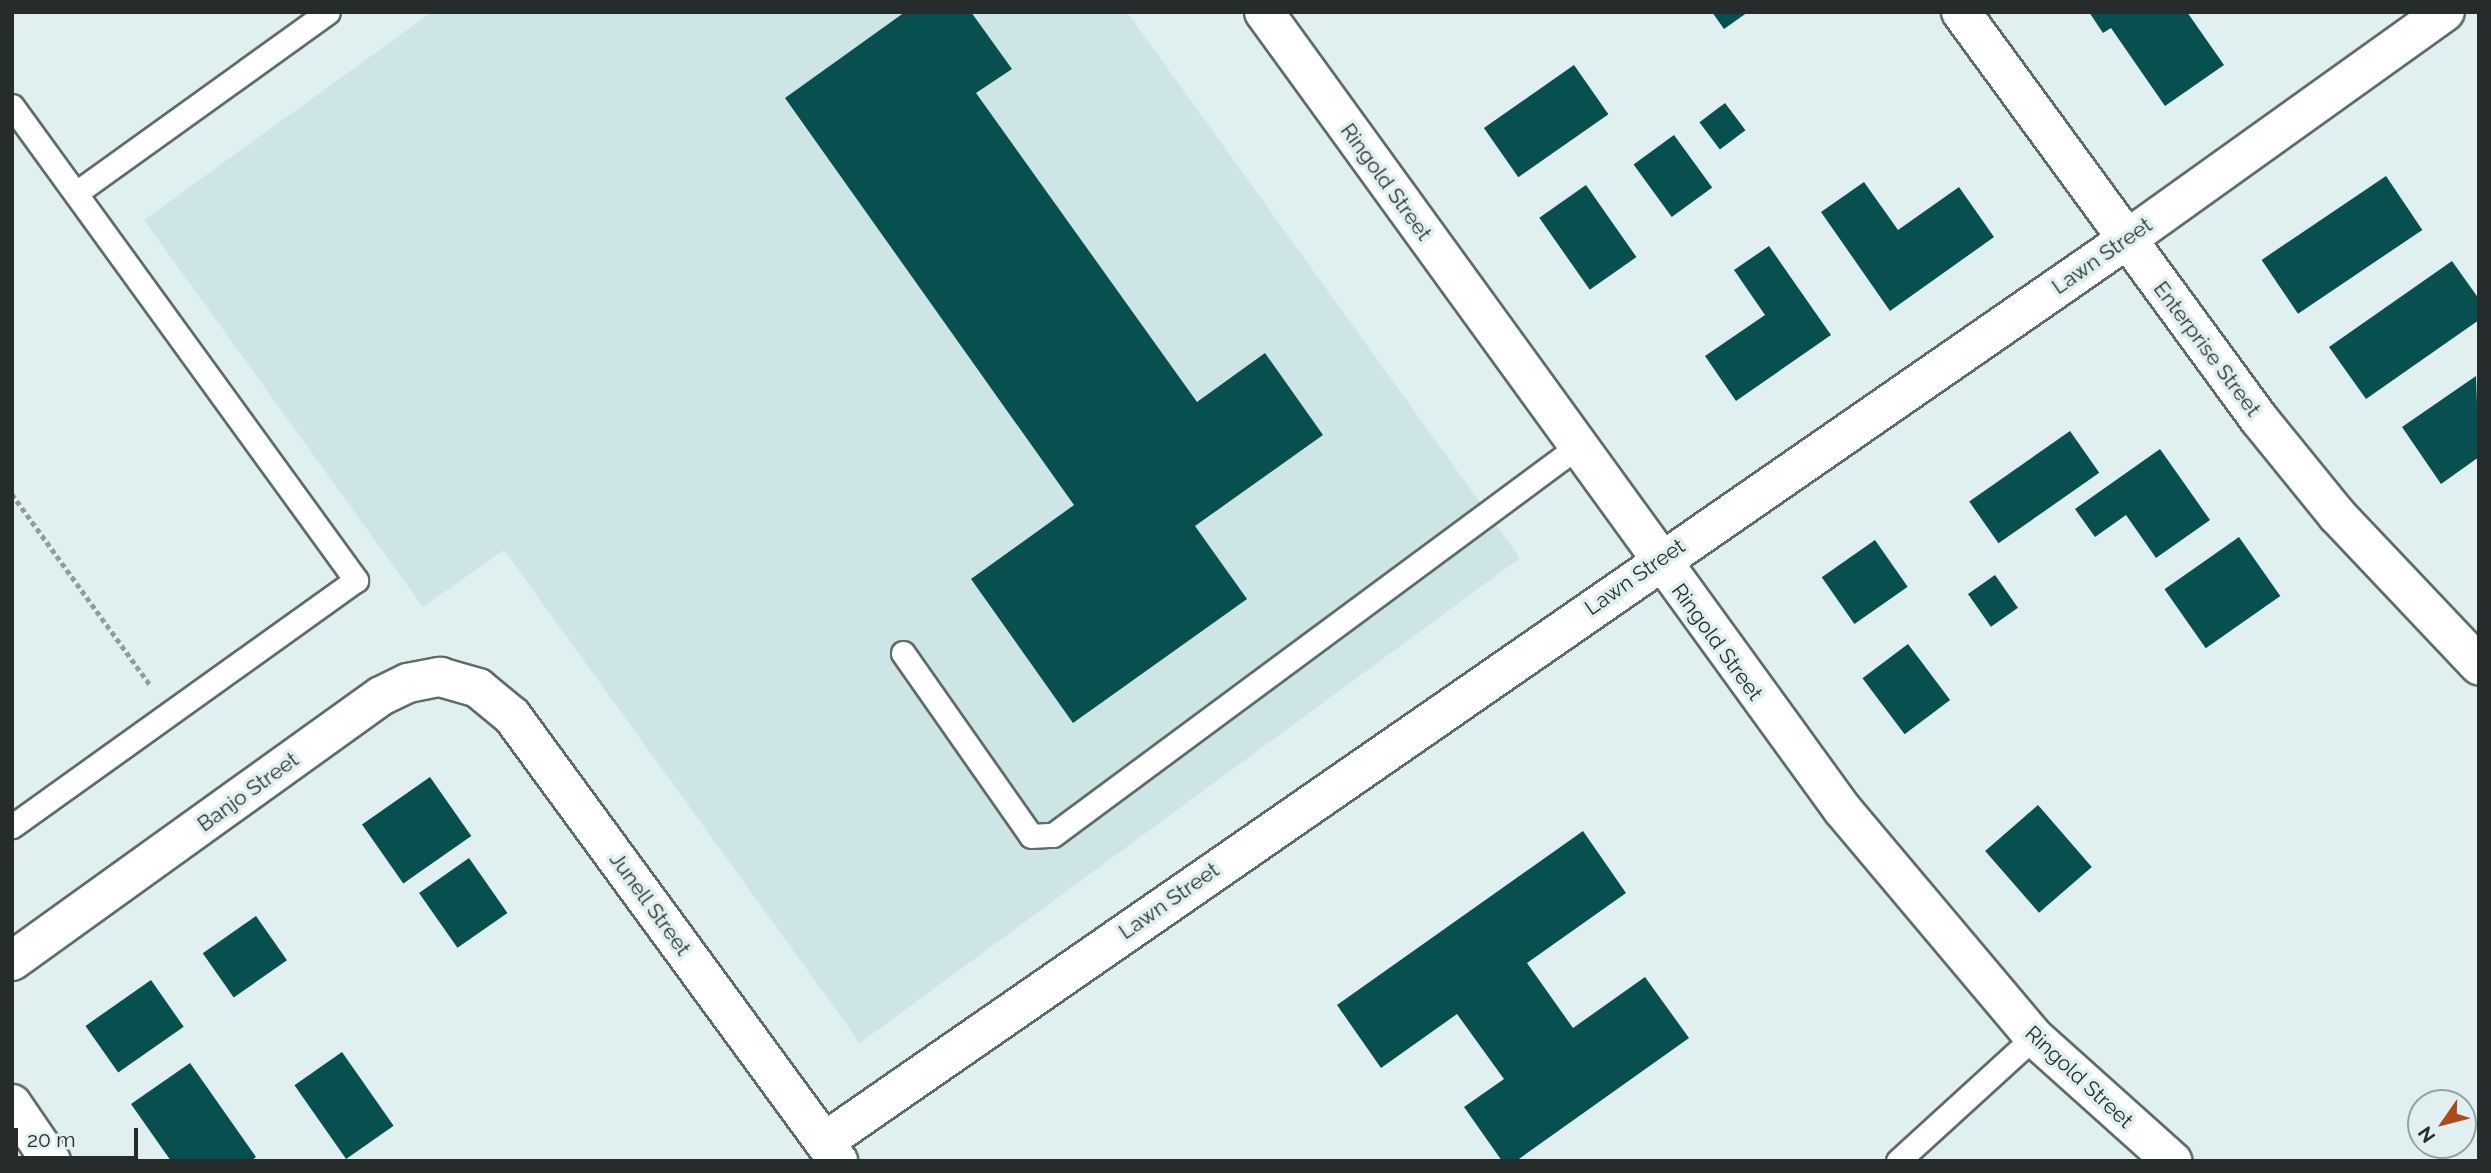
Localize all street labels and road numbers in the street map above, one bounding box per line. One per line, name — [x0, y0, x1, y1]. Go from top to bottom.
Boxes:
street label: Ringold Street — [1335, 119, 1437, 245]
street label: Lawn Street — [2047, 212, 2157, 300]
street label: Enterprise Street — [2148, 277, 2266, 421]
street label: Lawn Street — [1580, 533, 1690, 621]
street label: Ringold Street — [1666, 579, 1768, 705]
street label: Banjo Street — [193, 747, 303, 837]
street label: Junell Street — [604, 847, 696, 961]
street label: Lawn Street — [1114, 857, 1224, 945]
street label: Ringold Street — [2020, 1021, 2138, 1133]

